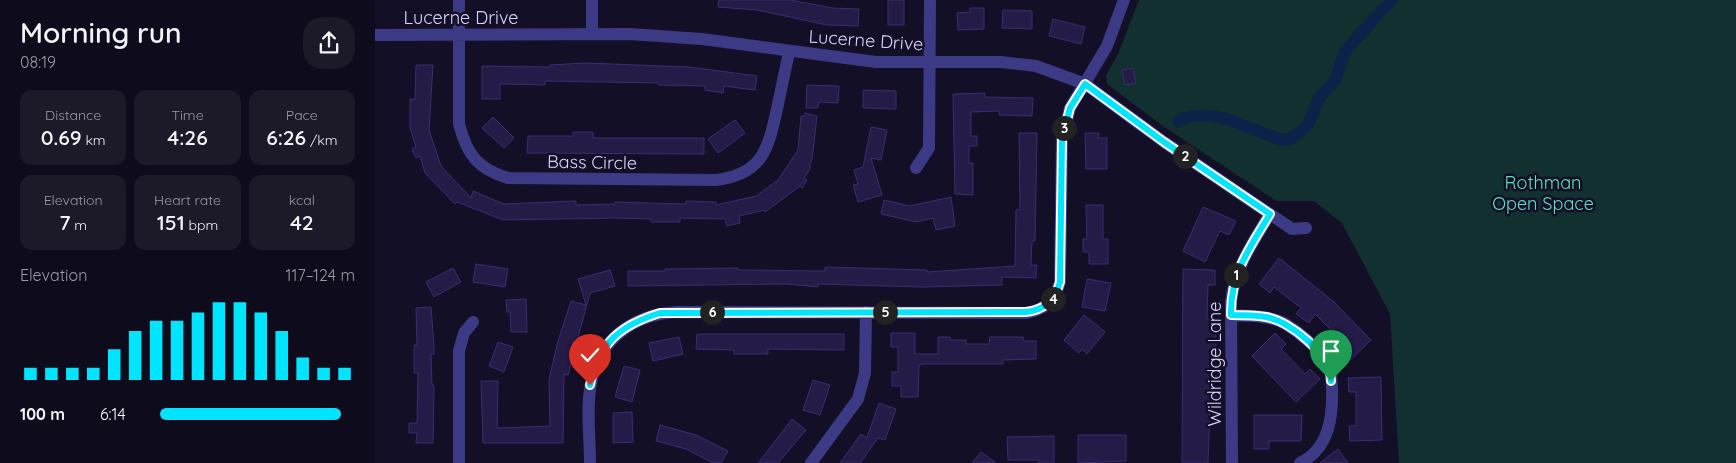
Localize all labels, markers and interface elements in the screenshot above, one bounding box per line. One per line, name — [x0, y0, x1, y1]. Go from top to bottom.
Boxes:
street label: Lucerne Drive — [403, 6, 519, 29]
text: Morning run — [20, 15, 181, 50]
button: share — [303, 17, 355, 69]
street label: Lucerne Drive — [808, 25, 924, 55]
text: 08:19 — [20, 52, 56, 72]
text: Distance — [45, 106, 101, 124]
text: Time — [171, 106, 204, 124]
text: Pace — [286, 106, 318, 124]
pin: 3 — [1051, 116, 1077, 140]
text: 3 — [1061, 119, 1068, 137]
text: 0.69 — [41, 124, 82, 150]
text: 4:26 — [167, 124, 208, 150]
text: 6:26 — [266, 124, 306, 150]
text: km — [82, 131, 106, 149]
text: /km — [306, 131, 338, 149]
pin: 2 — [1173, 144, 1197, 168]
text: 2 — [1182, 147, 1189, 165]
street label: Bass Circle — [547, 150, 637, 174]
park label: Rothman Open Space — [1492, 171, 1594, 215]
text: Elevation — [44, 191, 103, 209]
text: Heart rate — [154, 191, 221, 209]
text: kcal — [289, 191, 315, 209]
text: 7 — [59, 209, 71, 235]
text: 151 — [157, 209, 185, 235]
text: 42 — [290, 209, 314, 235]
text: m — [71, 216, 87, 234]
text: bpm — [185, 216, 218, 234]
pin: 1 — [1223, 262, 1249, 288]
text: Elevation — [20, 265, 87, 285]
text: 117–124 m — [286, 265, 355, 285]
text: 1 — [1234, 266, 1239, 284]
pin: 4 — [1041, 286, 1065, 312]
text: 4 — [1049, 290, 1058, 308]
pin: 6 — [699, 300, 725, 324]
pin: 5 — [873, 300, 897, 324]
street label: Wildridge Lane — [1203, 302, 1226, 426]
text: 6 — [709, 303, 716, 321]
text: 5 — [881, 303, 890, 321]
pin — [1310, 330, 1352, 381]
pin — [569, 334, 611, 385]
icon: arrive — [1317, 337, 1345, 365]
icon: check — [576, 341, 604, 369]
text: 100 m — [20, 404, 65, 424]
text: 6:14 — [100, 404, 126, 424]

